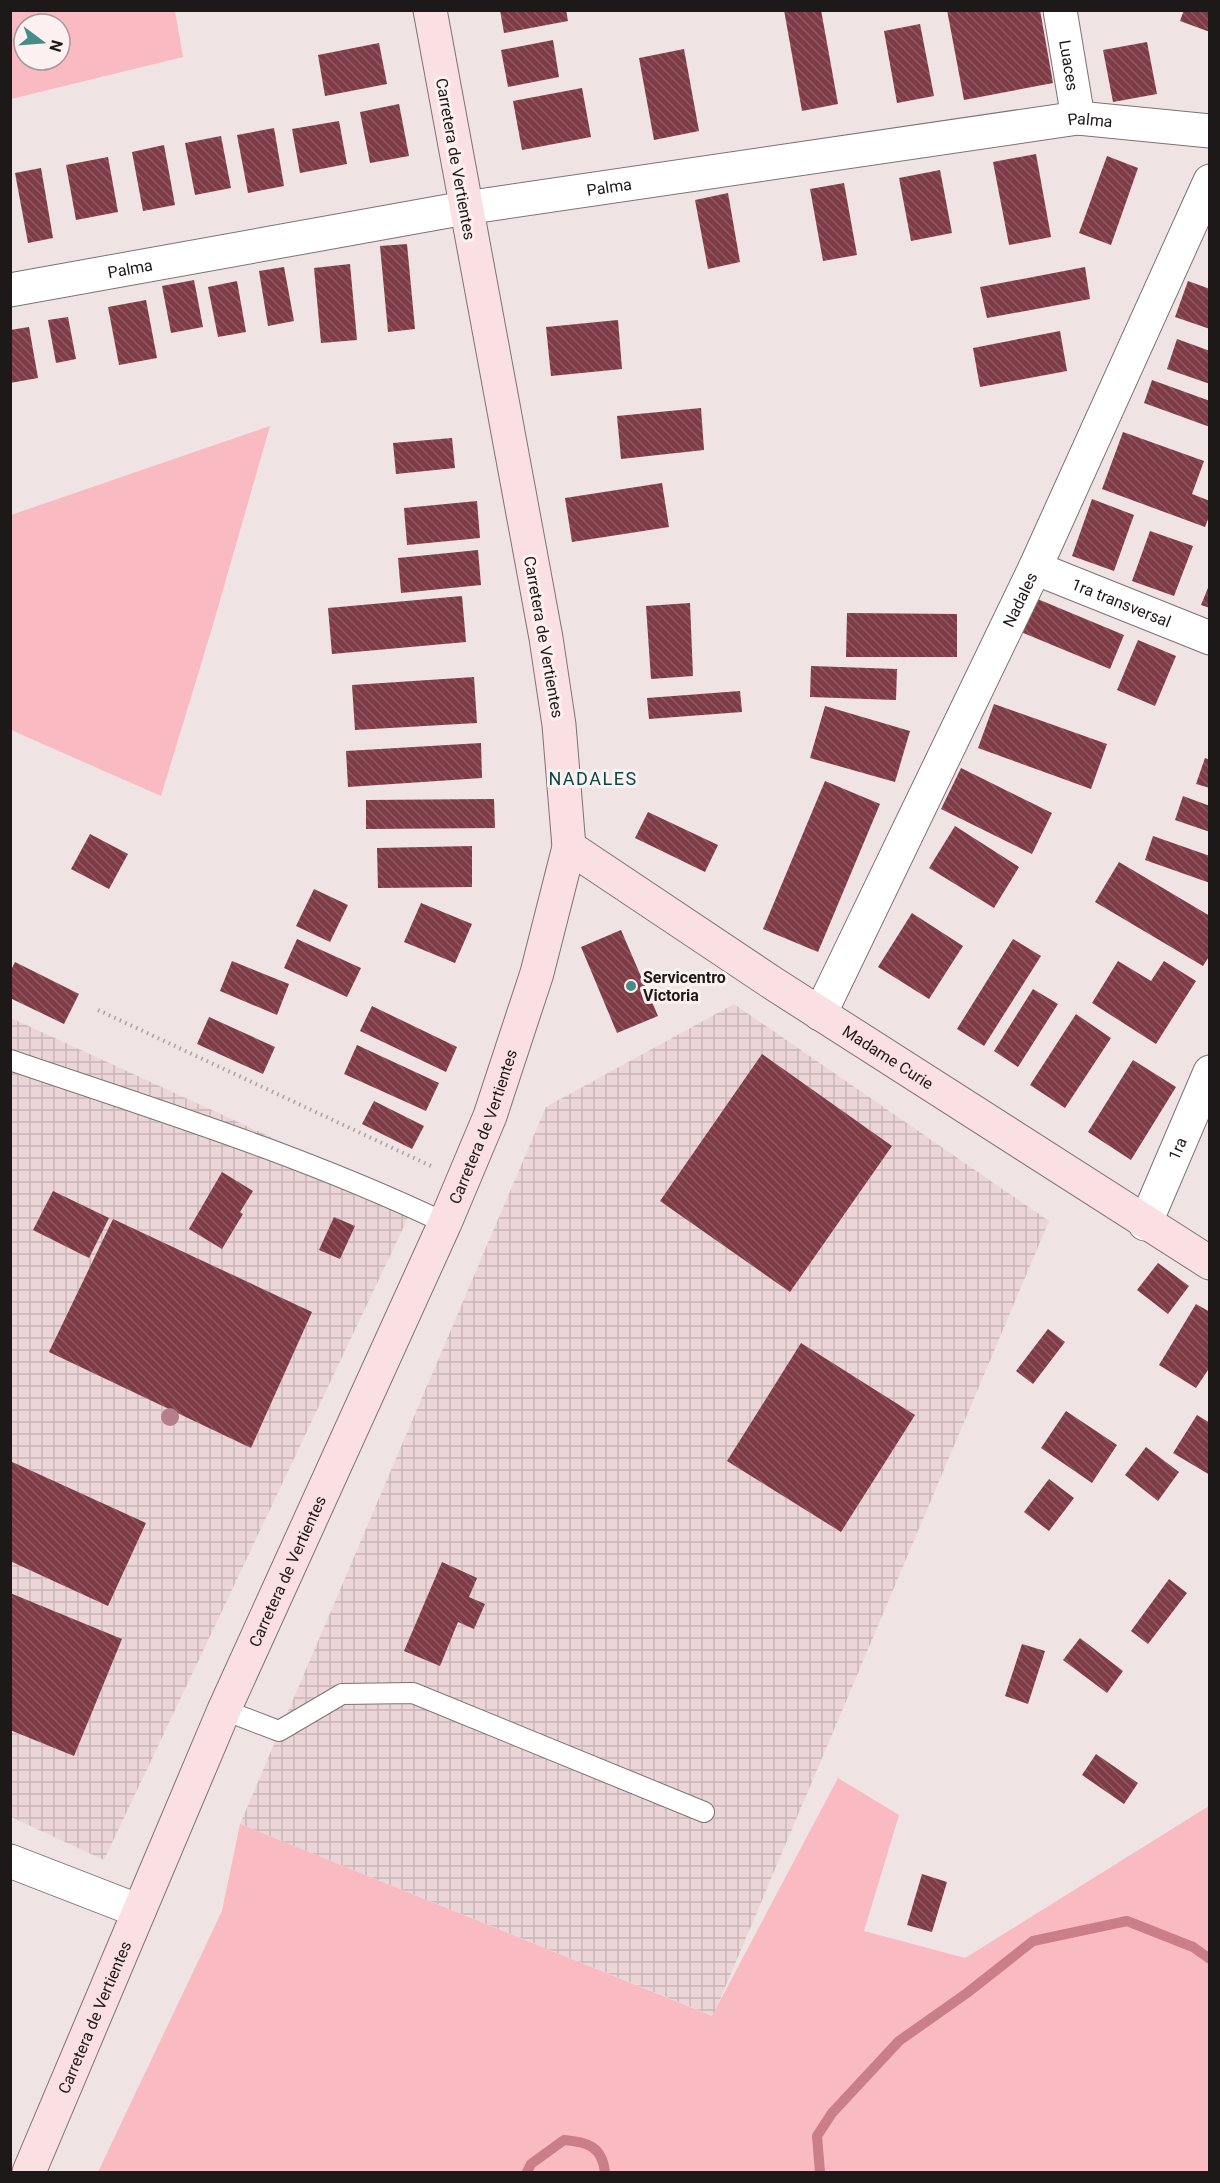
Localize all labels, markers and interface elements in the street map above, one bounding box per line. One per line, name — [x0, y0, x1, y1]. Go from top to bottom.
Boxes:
north arrow — [12, 12, 72, 72]
text: N — [45, 38, 67, 54]
street label: Luaces — [1055, 39, 1082, 92]
street label: Carretera de Vertientes — [432, 77, 479, 241]
street label: Palma — [1066, 109, 1113, 131]
street label: Palma — [585, 175, 633, 200]
street label: Palma — [106, 255, 154, 282]
street label: Carretera de Vertientes — [520, 555, 567, 719]
street label: Nadales — [999, 569, 1041, 630]
street label: 1ra transversal — [1069, 575, 1174, 631]
district label: NADALES — [548, 768, 638, 789]
place label: Servicentro Victoria — [643, 968, 726, 1005]
marker: Servicentro Victoria — [624, 979, 638, 993]
street label: Madame Curie — [839, 1021, 937, 1093]
street label: Carretera de Vertientes — [445, 1047, 521, 1207]
street label: 1ra — [1164, 1135, 1191, 1163]
street label: Carretera de Vertientes — [245, 1493, 330, 1650]
street label: Carretera de Vertientes — [54, 1938, 135, 2097]

